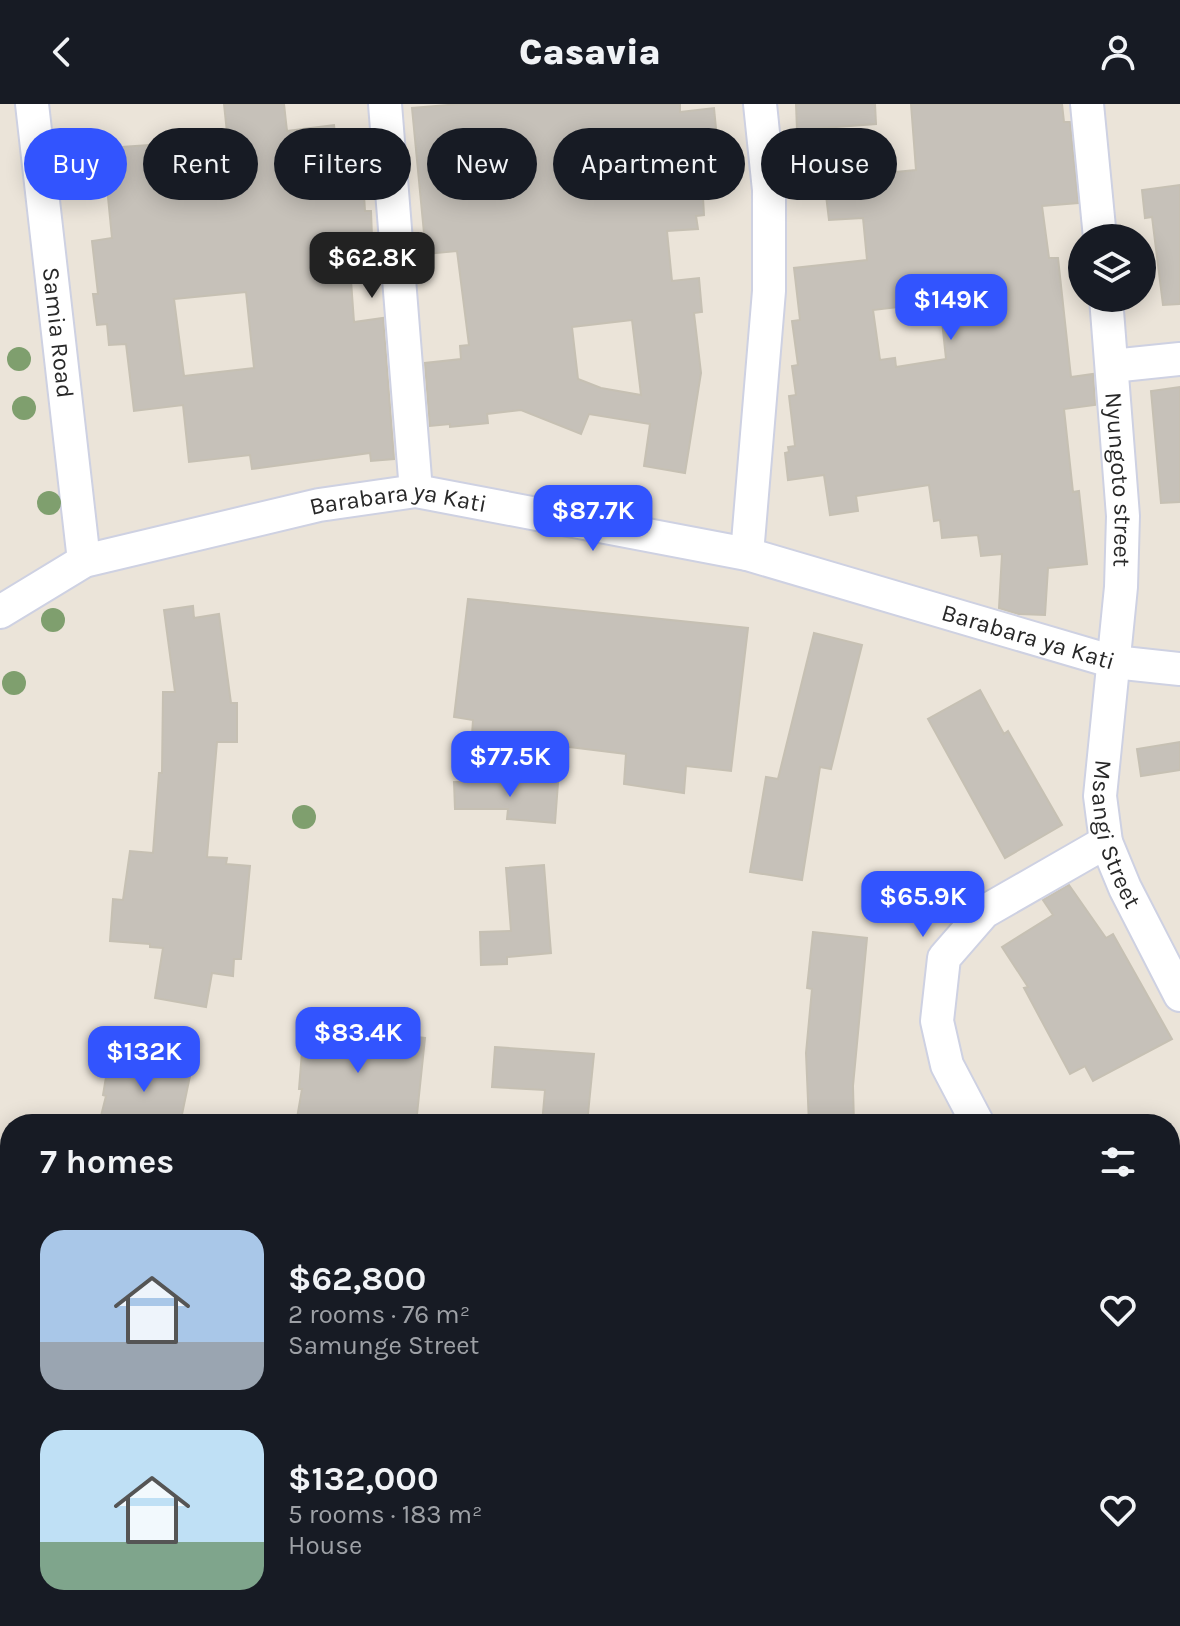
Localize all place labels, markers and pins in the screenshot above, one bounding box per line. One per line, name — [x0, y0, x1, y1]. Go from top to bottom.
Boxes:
pin: $62.8K — [307, 232, 437, 300]
pin: $149K — [895, 274, 1007, 342]
pin: $87.7K — [528, 485, 658, 553]
pin: $77.5K — [445, 731, 575, 799]
pin: $65.9K — [858, 871, 988, 939]
pin: $83.4K — [293, 1007, 423, 1075]
pin: $132K — [88, 1026, 200, 1094]

